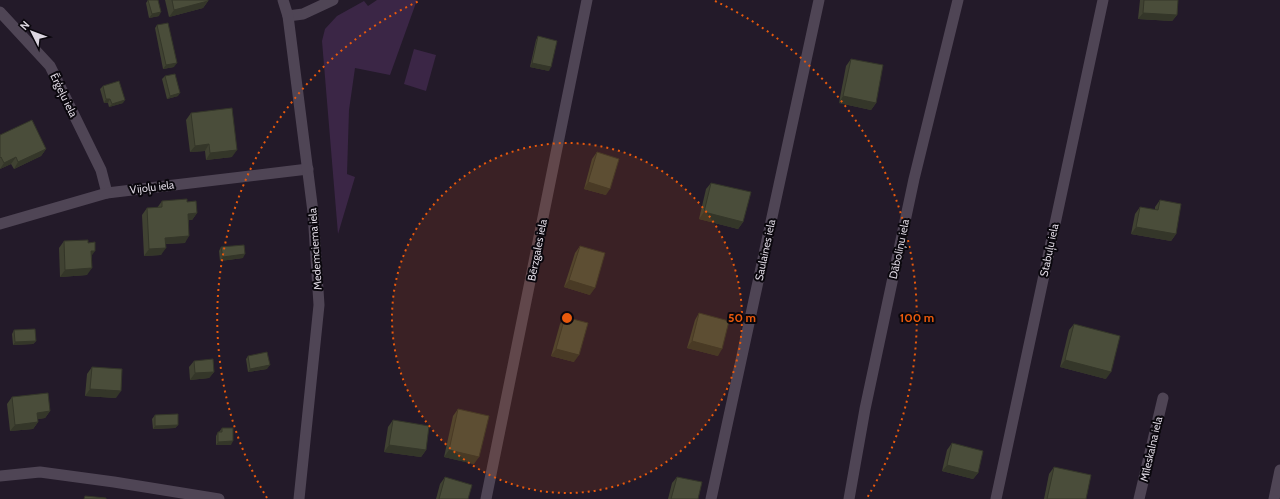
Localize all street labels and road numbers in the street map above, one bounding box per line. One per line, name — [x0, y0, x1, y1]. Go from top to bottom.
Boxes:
street label: Ērģeļu iela — [46, 71, 81, 120]
street label: Vijoļu iela — [129, 177, 176, 198]
street label: Medemciema iela — [305, 207, 325, 290]
street label: Bērzgales iela — [524, 217, 550, 282]
street label: Saulaines iela — [752, 217, 778, 282]
street label: Dāboliņu iela — [886, 217, 913, 280]
street label: Stabuļu iela — [1037, 222, 1063, 278]
street label: Mīleskalna iela — [1137, 414, 1165, 483]

